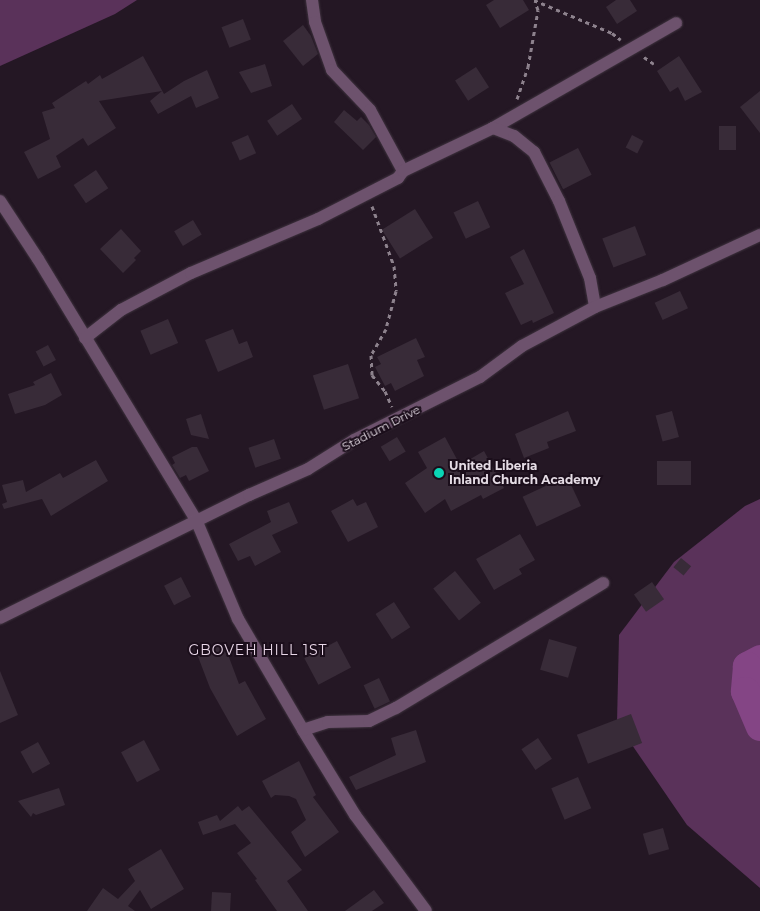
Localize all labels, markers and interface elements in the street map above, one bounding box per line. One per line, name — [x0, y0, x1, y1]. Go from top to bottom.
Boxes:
street label: Stadium Drive — [339, 402, 423, 454]
place label: United Liberia Inland Church Academy — [449, 459, 601, 487]
marker: United Liberia Inland Church Academy — [433, 467, 445, 479]
district label: GBOVEH HILL 1ST — [187, 642, 329, 658]

